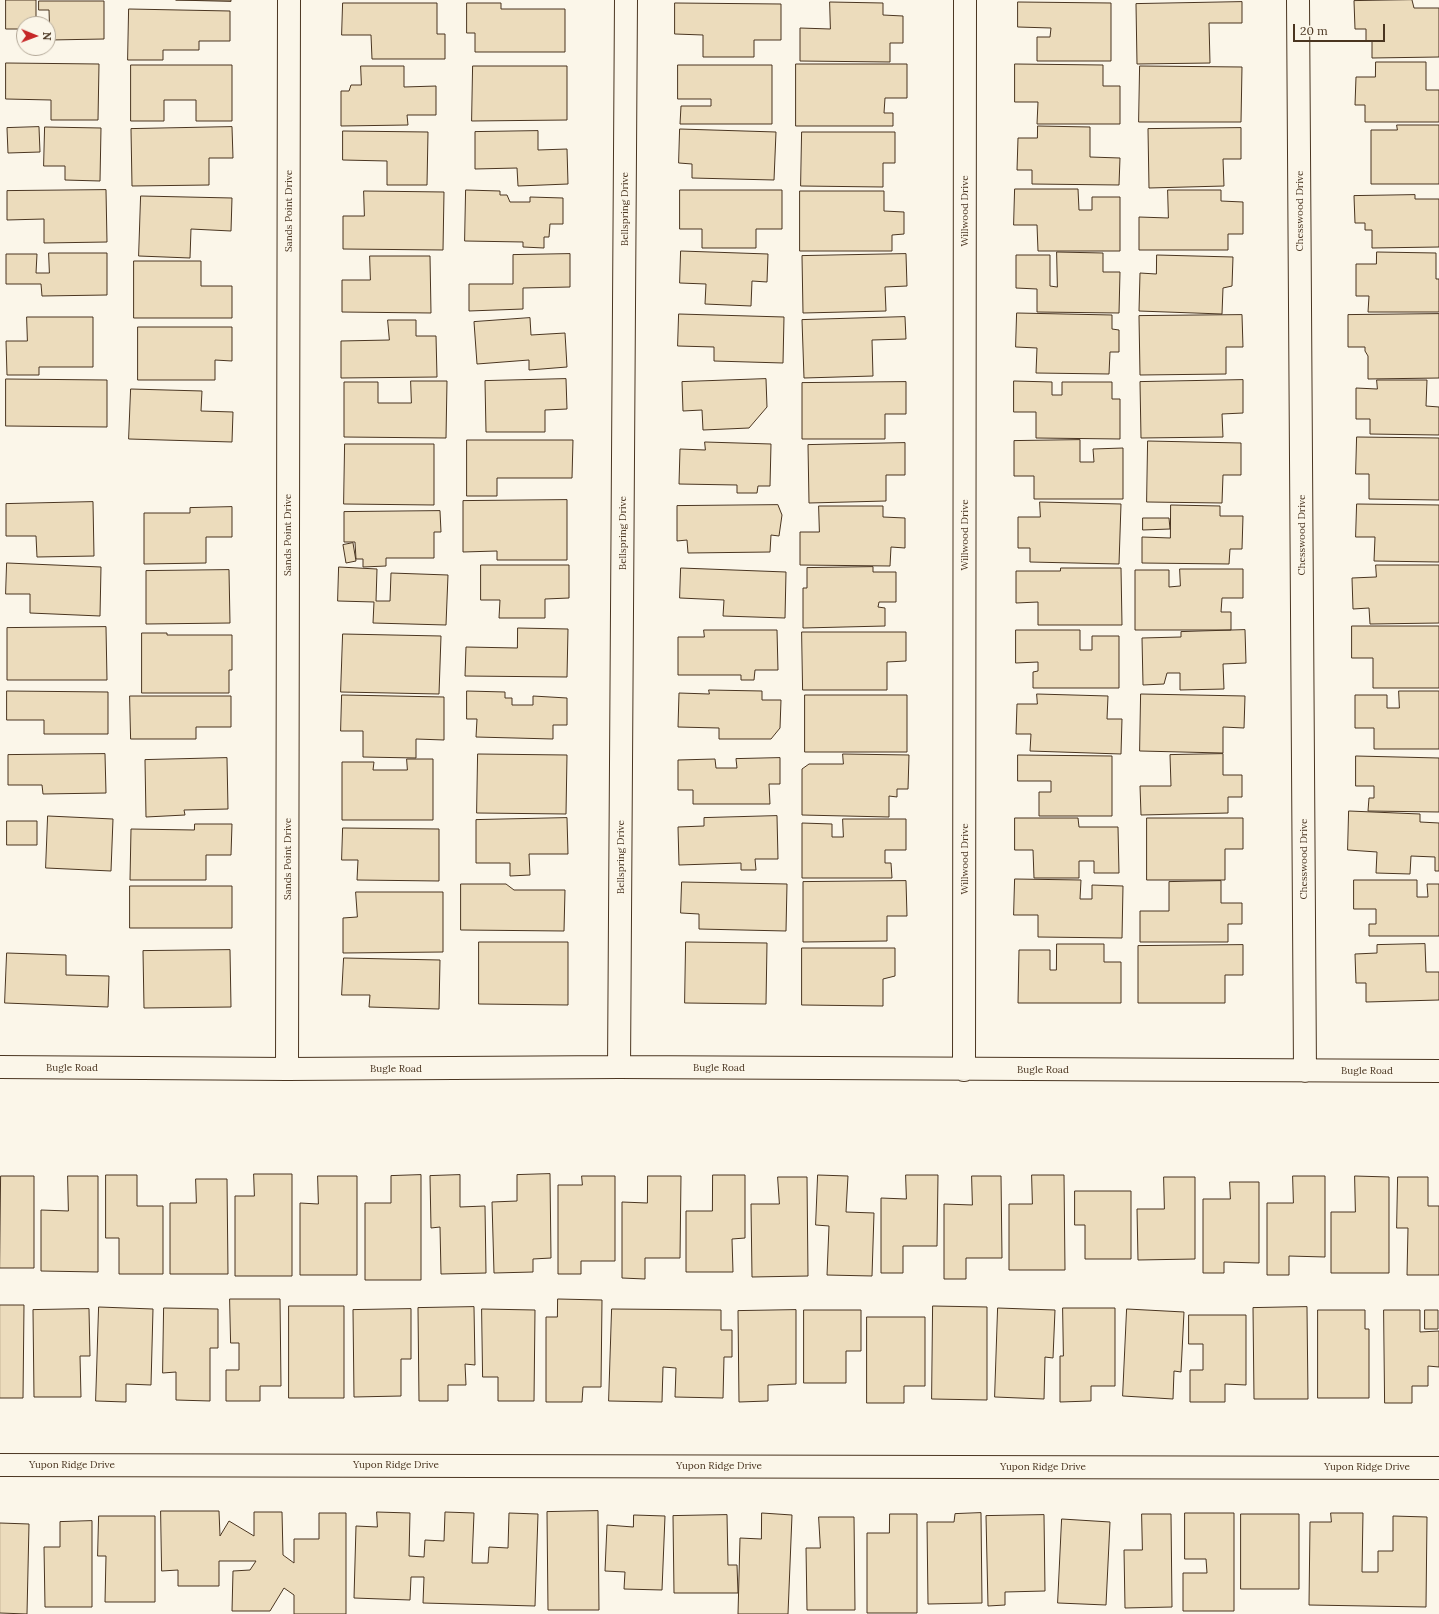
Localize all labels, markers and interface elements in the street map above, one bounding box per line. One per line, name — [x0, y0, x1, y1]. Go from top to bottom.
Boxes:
north arrow — [16, 16, 56, 56]
scale bar — [1295, 16, 1387, 42]
text: 20 m — [1300, 23, 1328, 38]
text: N — [40, 32, 54, 41]
street label: Sands Point Drive — [283, 170, 295, 252]
street label: Chesswood Drive — [1294, 171, 1306, 251]
street label: Bellspring Drive — [619, 172, 631, 246]
street label: Willwood Drive — [959, 175, 971, 247]
street label: Sands Point Drive — [282, 494, 294, 576]
street label: Chesswood Drive — [1296, 495, 1308, 575]
street label: Bellspring Drive — [617, 496, 629, 570]
street label: Willwood Drive — [959, 499, 971, 571]
street label: Sands Point Drive — [282, 818, 294, 900]
street label: Chesswood Drive — [1298, 819, 1310, 899]
street label: Bellspring Drive — [615, 820, 627, 894]
street label: Willwood Drive — [959, 823, 971, 895]
street label: Bugle Road — [46, 1062, 98, 1074]
street label: Bugle Road — [693, 1062, 745, 1074]
street label: Bugle Road — [370, 1063, 422, 1075]
street label: Bugle Road — [1017, 1064, 1069, 1076]
street label: Bugle Road — [1341, 1065, 1393, 1077]
street label: Yupon Ridge Drive — [29, 1459, 115, 1471]
street label: Yupon Ridge Drive — [353, 1459, 439, 1471]
street label: Yupon Ridge Drive — [676, 1460, 762, 1472]
street label: Yupon Ridge Drive — [1000, 1461, 1086, 1473]
street label: Yupon Ridge Drive — [1324, 1461, 1410, 1473]

